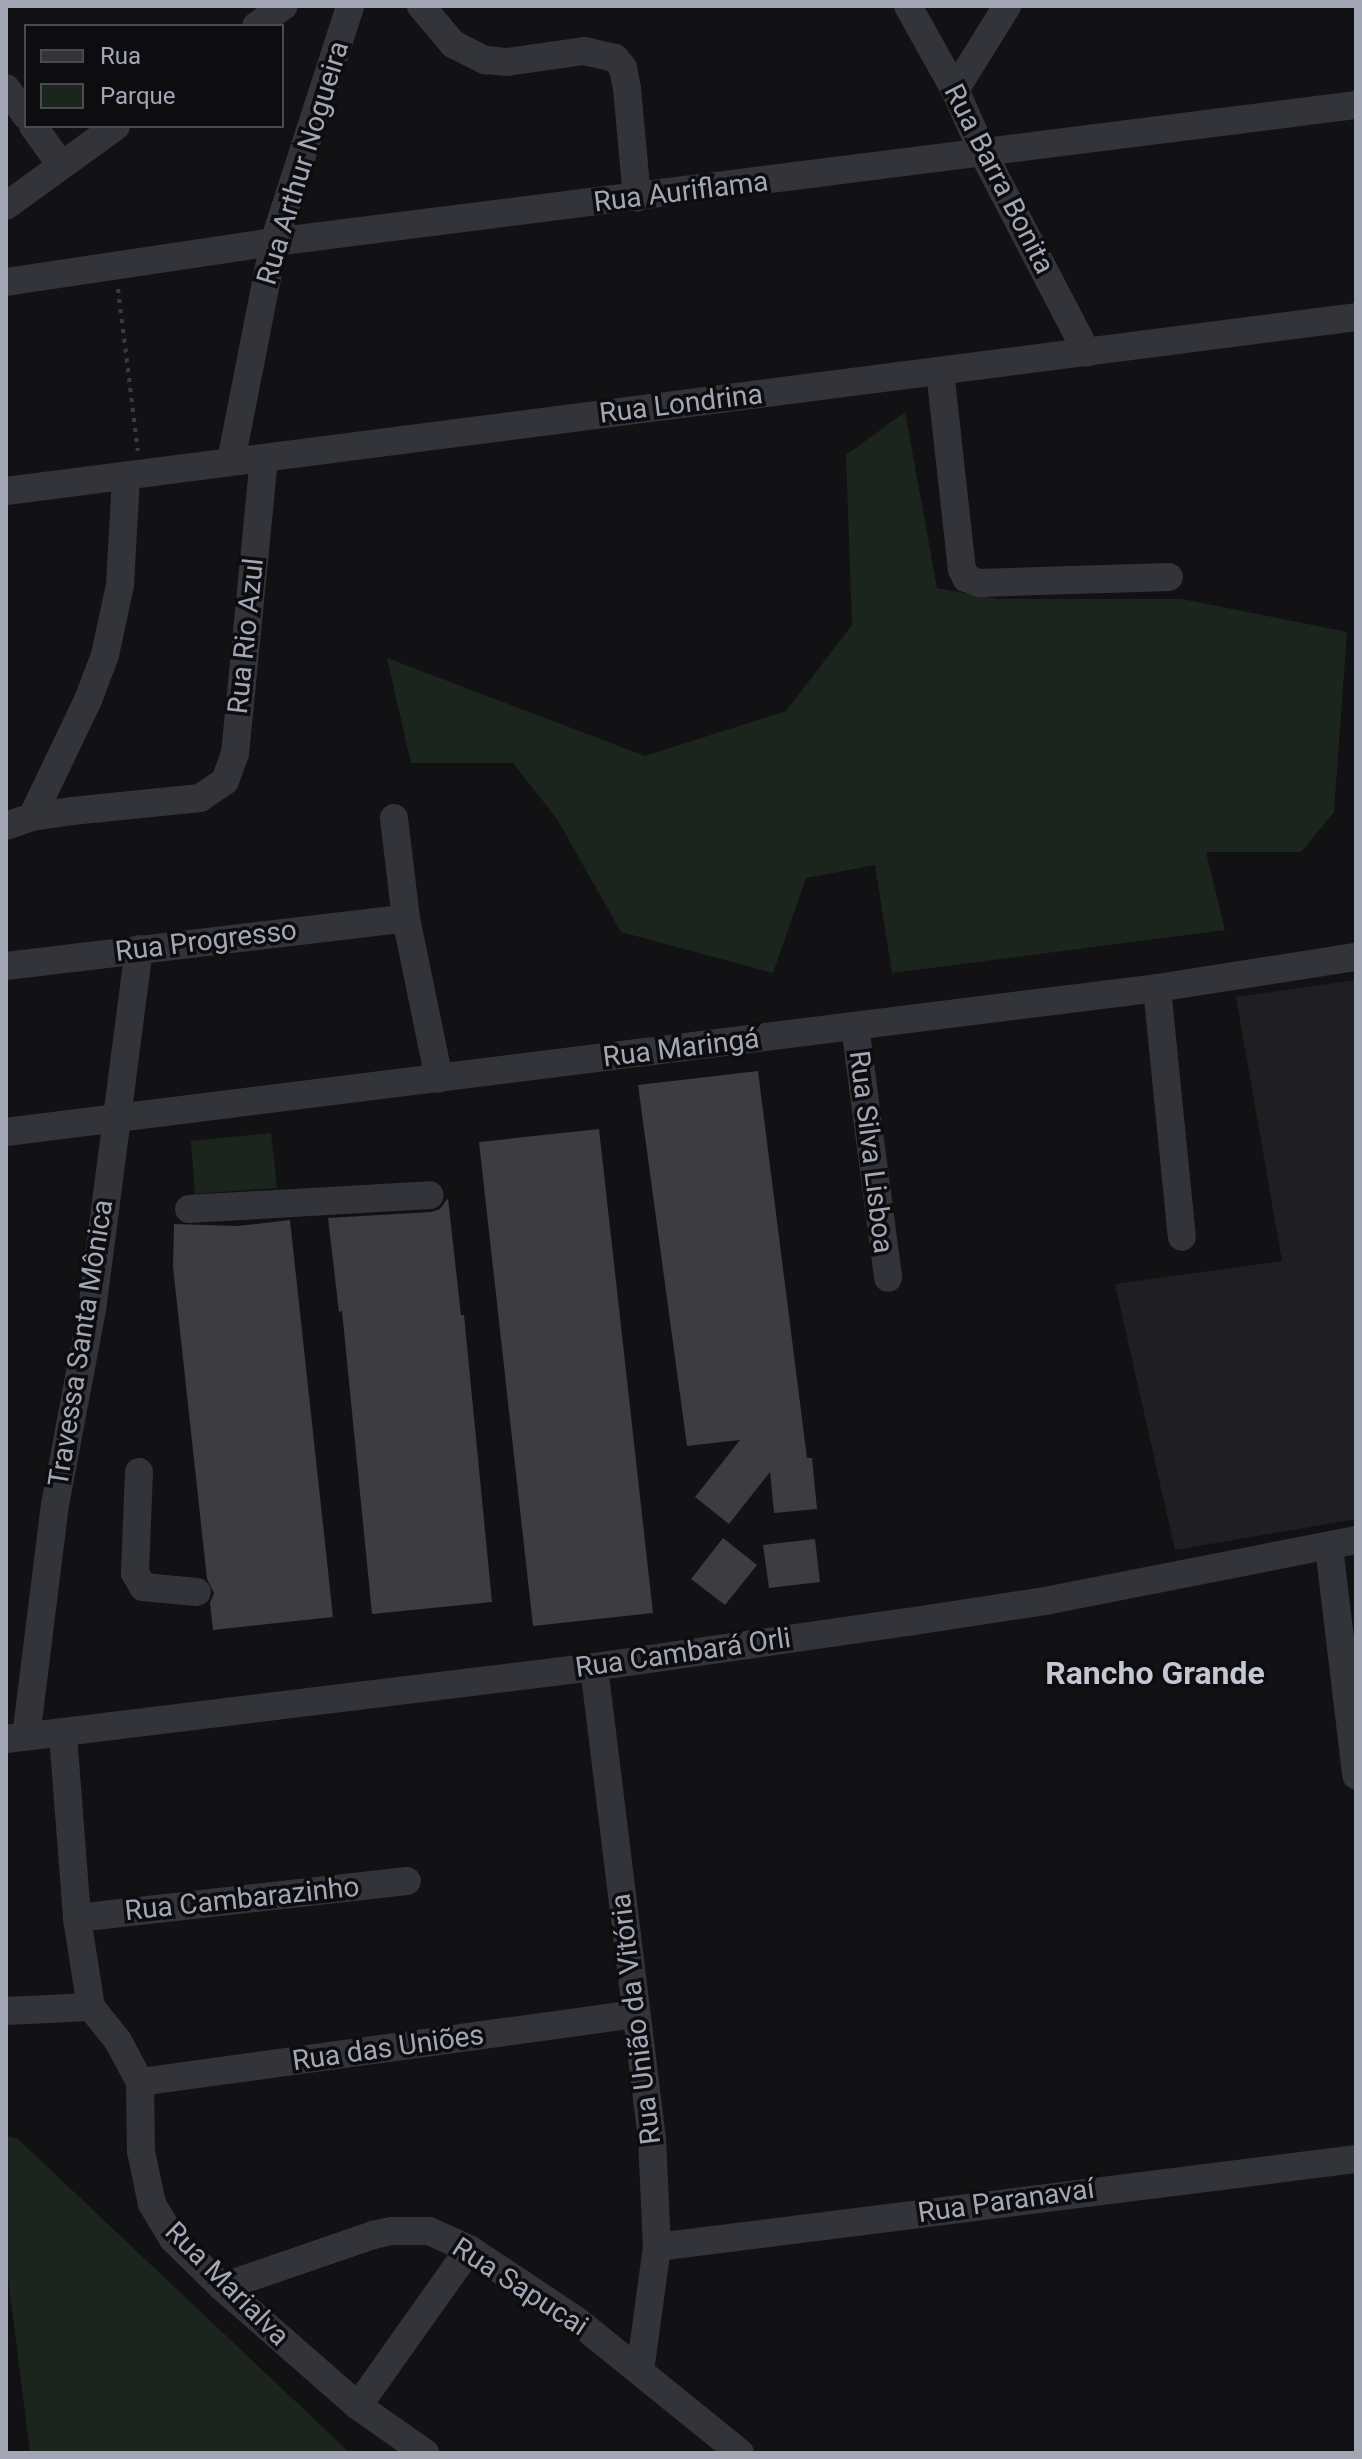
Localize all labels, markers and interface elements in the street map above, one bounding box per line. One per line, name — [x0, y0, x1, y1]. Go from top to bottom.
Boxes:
legend — [24, 24, 284, 128]
street label: Rua Arthur Nogueira — [250, 37, 356, 289]
text: Rua — [100, 42, 141, 70]
street label: Rua Barra Bonita — [937, 79, 1061, 279]
text: Parque — [100, 82, 176, 110]
street label: Rua Auriflama — [592, 165, 770, 219]
street label: Rua Londrina — [597, 377, 765, 431]
street label: Rua Rio Azul — [221, 556, 271, 716]
street label: Rua Progresso — [113, 913, 299, 969]
street label: Rua Maringá — [601, 1022, 761, 1074]
street label: Rua Silva Lisboa — [842, 1049, 900, 1255]
street label: Travessa Santa Mônica — [42, 1197, 120, 1489]
street label: Rua Cambará Orli — [573, 1621, 793, 1685]
district label: Rancho Grande — [1045, 1654, 1265, 1692]
street label: Rua Cambarazinho — [123, 1870, 361, 1928]
street label: Rua União da Vitória — [604, 1892, 668, 2146]
street label: Rua das Uniões — [290, 2018, 486, 2078]
street label: Rua Paranavaí — [916, 2172, 1096, 2230]
street label: Rua Marialva — [158, 2215, 296, 2353]
street label: Rua Sapucai — [446, 2231, 594, 2343]

